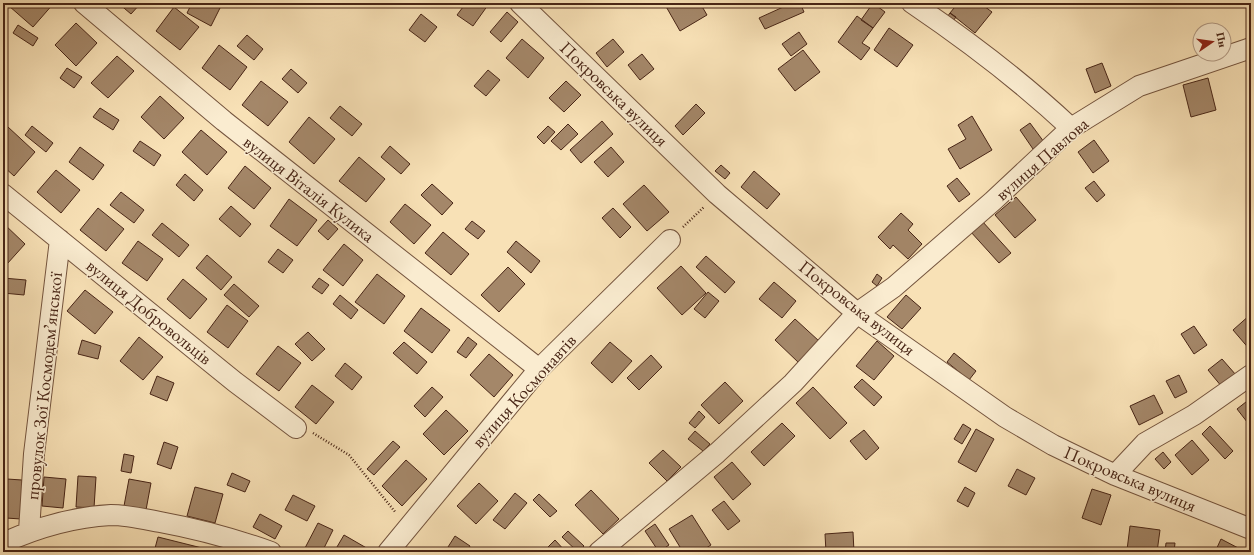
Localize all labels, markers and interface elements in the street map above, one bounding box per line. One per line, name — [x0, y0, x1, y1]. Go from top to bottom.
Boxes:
north arrow — [1192, 22, 1232, 62]
text: Пн — [1213, 31, 1230, 49]
street label: Покровська вулиця — [555, 36, 673, 151]
street label: вулиця Павлова — [990, 111, 1093, 205]
street label: вулиця Віталія Кулика — [239, 130, 380, 248]
street label: вулиця Добровольців — [82, 254, 217, 370]
street label: Покровська вулиця — [794, 255, 920, 360]
street label: провулок Зої Космодемʼянської — [20, 271, 67, 501]
street label: вулиця Космонавтів — [466, 329, 581, 452]
street label: Покровська вулиця — [1060, 440, 1200, 517]

